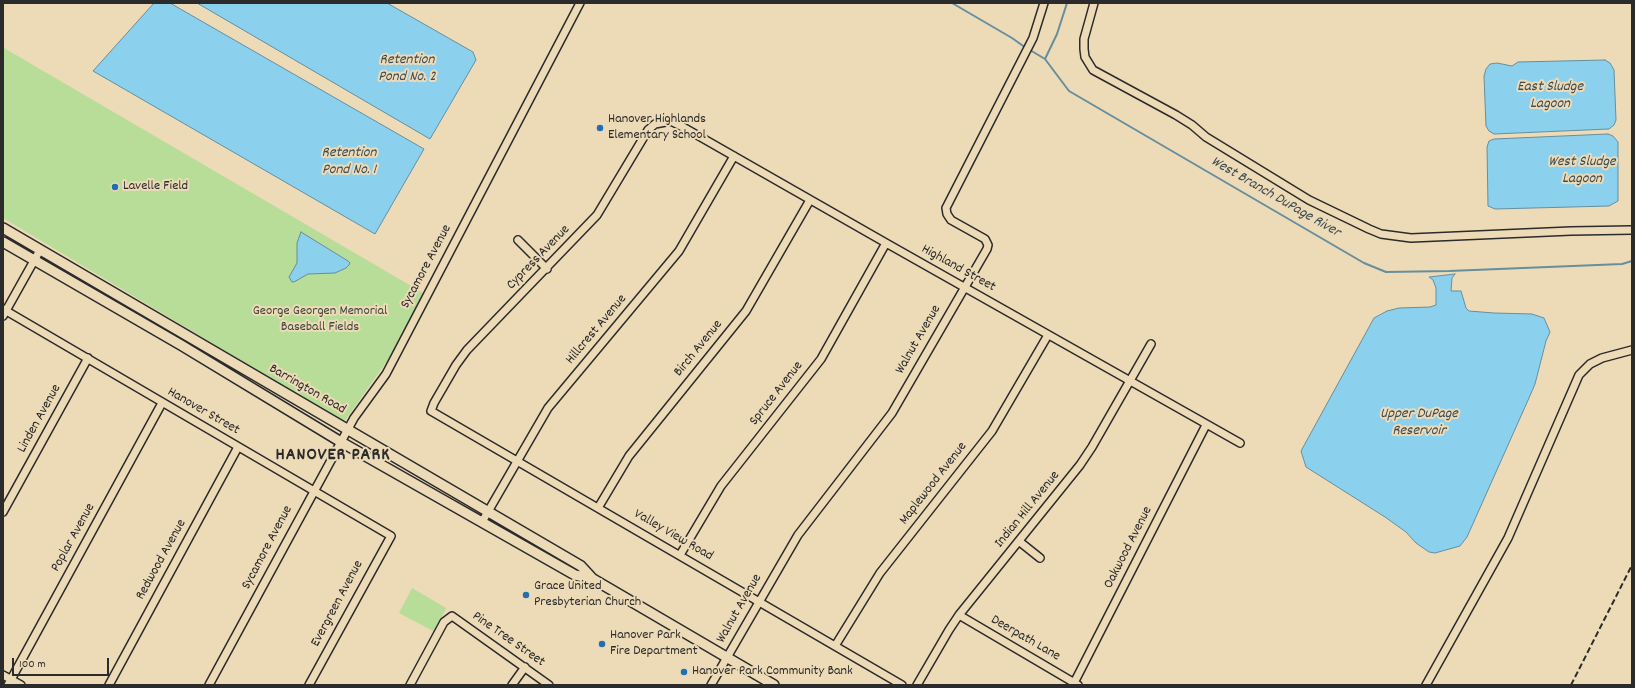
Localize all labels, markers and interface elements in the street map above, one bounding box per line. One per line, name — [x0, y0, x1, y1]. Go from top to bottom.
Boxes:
water label: Retention Pond No. 2 — [378, 52, 436, 87]
water label: East Sludge Lagoon — [1517, 79, 1583, 114]
place label: Hanover Highlands Elementary School — [608, 112, 706, 144]
marker: Hanover Highlands Elementary School — [595, 123, 605, 133]
water label: Retention Pond No. 1 — [322, 145, 376, 180]
water label: West Branch DuPage River — [1207, 154, 1343, 242]
water label: West Sludge Lagoon — [1548, 154, 1616, 189]
place label: Lavelle Field — [123, 179, 188, 195]
marker: Lavelle Field — [110, 182, 120, 192]
street label: Sycamore Avenue — [398, 222, 456, 312]
street label: Cypress Avenue — [504, 222, 574, 294]
street label: Highland Street — [918, 242, 998, 296]
street label: Hillcrest Avenue — [563, 292, 631, 368]
street label: Walnut Avenue — [892, 302, 946, 378]
park label: George Georgen Memorial Baseball Fields — [253, 304, 387, 336]
street label: Birch Avenue — [671, 317, 727, 381]
street label: Spruce Avenue — [747, 358, 807, 430]
street label: Barrington Road — [266, 361, 348, 419]
street label: Linden Avenue — [14, 382, 66, 456]
street label: Hanover Street — [164, 385, 242, 439]
water label: Upper DuPage Reservoir — [1380, 406, 1458, 441]
street label: Maplewood Avenue — [897, 439, 971, 529]
district label: HANOVER PARK — [275, 446, 391, 468]
street label: Indian Hill Avenue — [992, 468, 1064, 552]
street label: Poplar Avenue — [48, 501, 100, 575]
street label: Sycamore Avenue — [239, 503, 297, 593]
street label: Oakwood Avenue — [1101, 504, 1157, 592]
street label: Valley View Road — [630, 507, 716, 565]
street label: Redwood Avenue — [133, 517, 191, 603]
street label: Evergreen Avenue — [308, 558, 368, 650]
street label: Walnut Avenue — [713, 571, 767, 647]
place label: Grace United Presbyterian Church — [534, 579, 641, 612]
marker: Grace United Presbyterian Church — [521, 590, 531, 600]
street label: Pine Tree Street — [468, 609, 548, 671]
street label: Deerpath Lane — [987, 612, 1063, 666]
place label: Hanover Park Fire Department — [610, 628, 698, 660]
marker: Hanover Park Fire Department — [597, 639, 607, 649]
scale bar — [14, 650, 111, 676]
text: 100 m — [19, 656, 46, 673]
place label: Hanover Park Community Bank — [692, 664, 853, 680]
marker: Hanover Park Community Bank — [679, 667, 689, 677]

